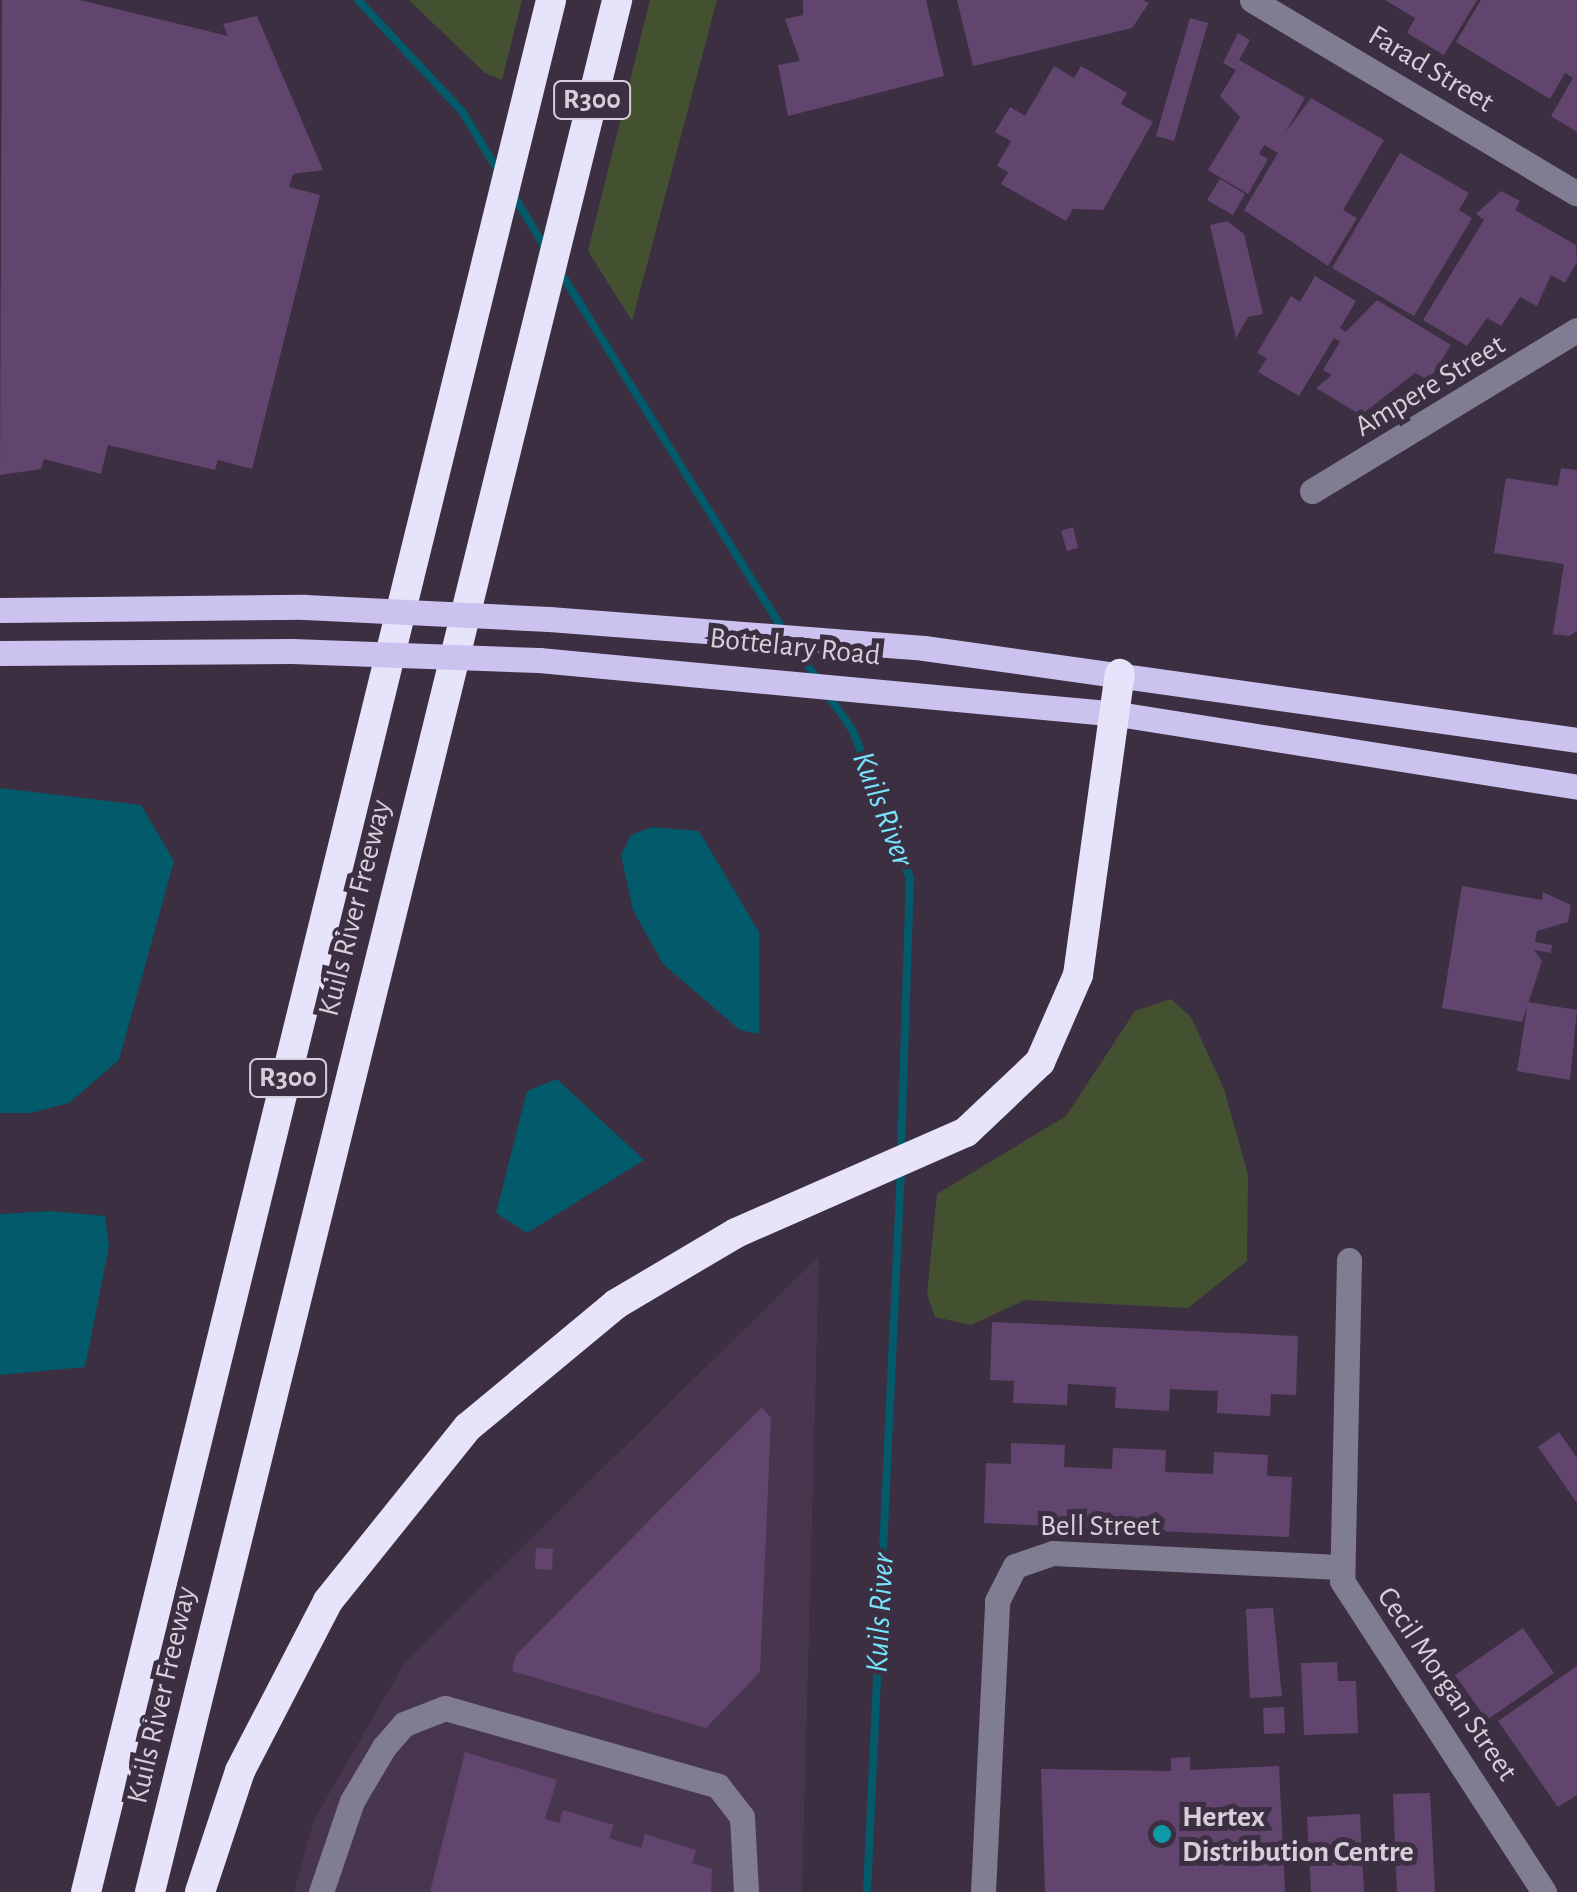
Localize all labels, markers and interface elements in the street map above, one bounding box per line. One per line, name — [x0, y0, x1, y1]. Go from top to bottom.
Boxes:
street label: Farad Street — [1362, 18, 1500, 120]
road number: R300 — [552, 77, 632, 123]
street label: Ampere Street — [1348, 327, 1512, 445]
street label: Bottelary Road — [708, 620, 882, 674]
water label: Kuils River — [844, 746, 922, 872]
street label: Kuils River Freeway — [311, 796, 399, 1020]
road number: R300 — [248, 1055, 328, 1101]
street label: Bell Street — [1040, 1508, 1160, 1544]
water label: Kuils River — [858, 1552, 902, 1674]
street label: Cecil Morgan Street — [1369, 1580, 1525, 1788]
street label: Kuils River Freeway — [120, 1583, 204, 1807]
place label: Hertex Distribution Centre — [1182, 1799, 1414, 1870]
marker: Hertex Distribution Centre — [1151, 1823, 1173, 1845]

